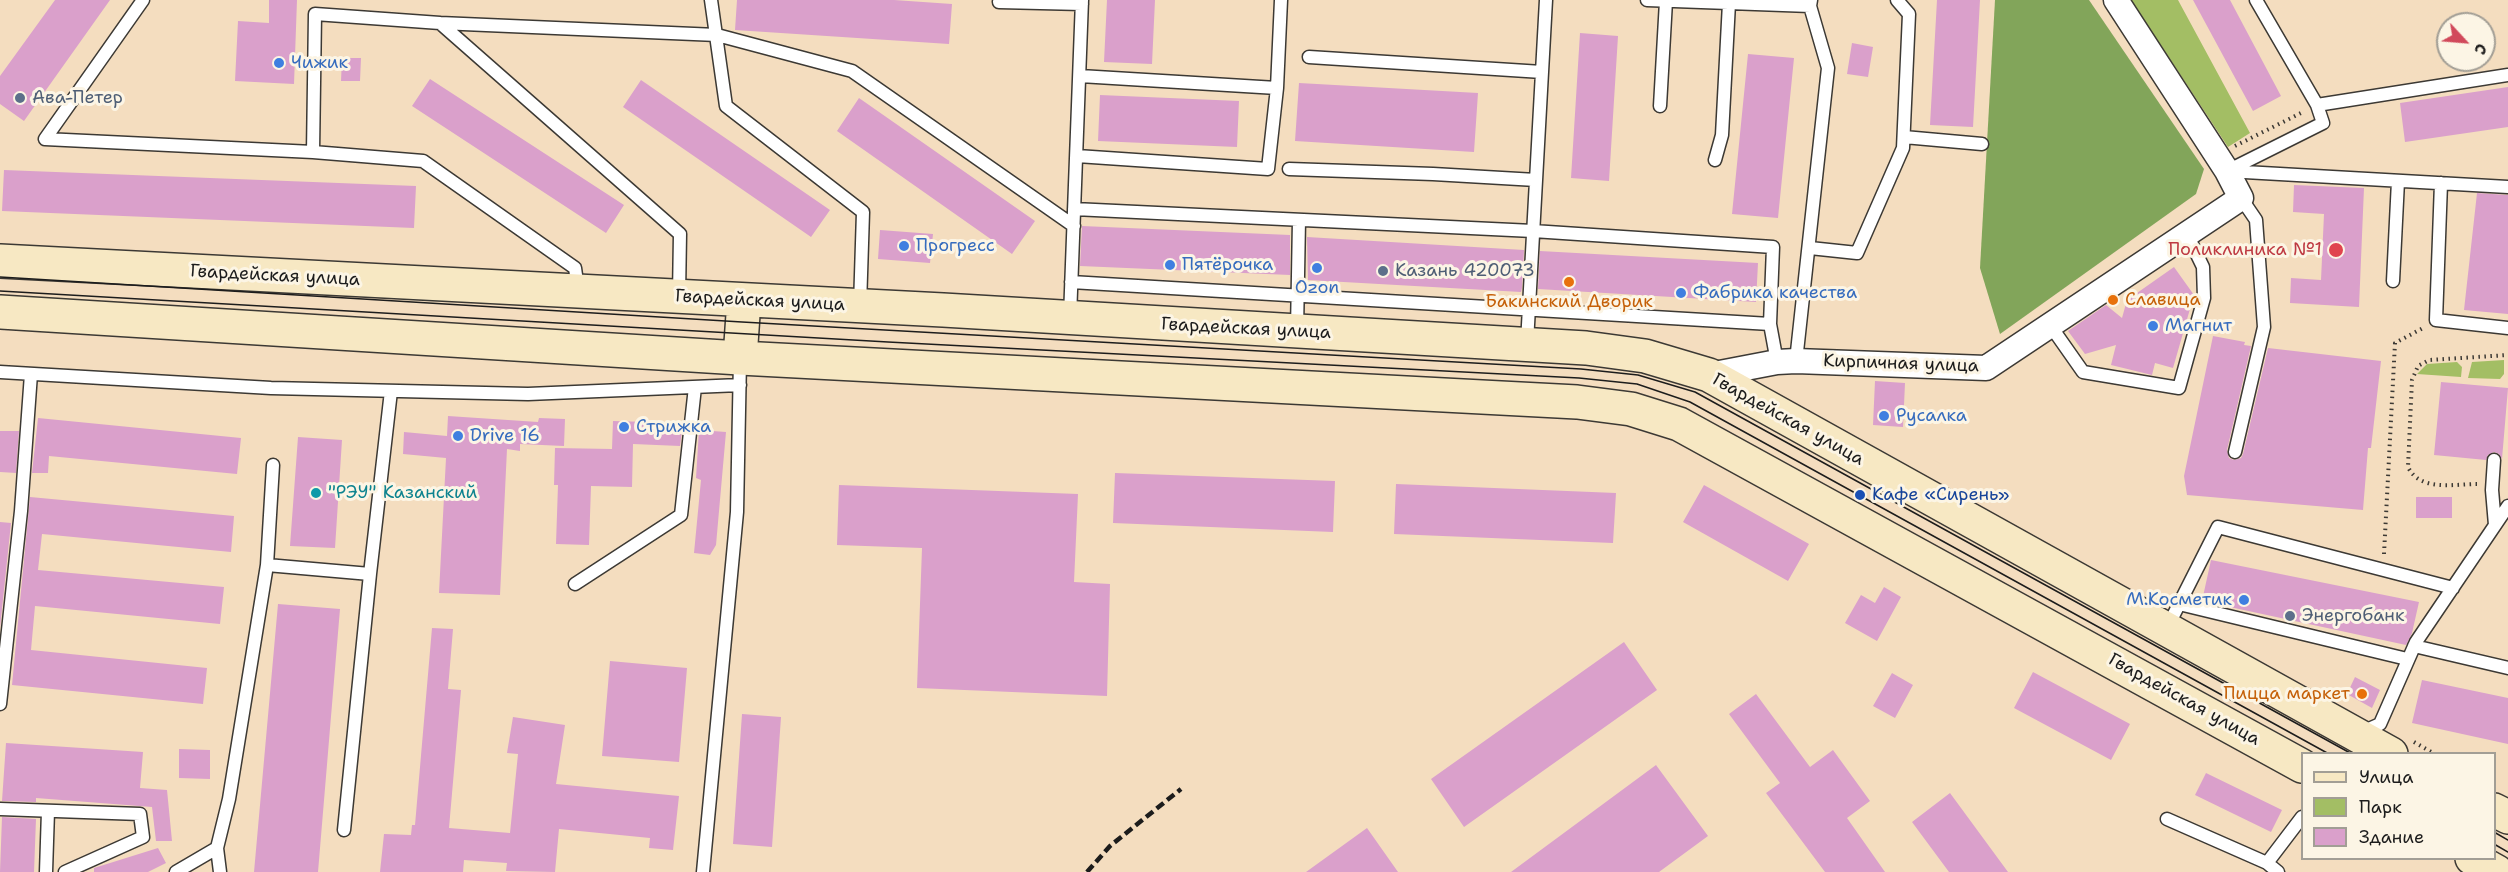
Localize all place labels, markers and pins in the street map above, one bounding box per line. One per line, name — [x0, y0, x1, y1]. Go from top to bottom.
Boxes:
place label: Чижик — [291, 52, 348, 74]
marker: Чижик — [272, 56, 286, 70]
place label: Ава-Петер — [32, 87, 123, 109]
marker: Ава-Петер — [13, 91, 27, 105]
place label: Прогресс — [916, 235, 995, 257]
marker: Прогресс — [897, 239, 911, 253]
place label: Поликлиника №1 — [2168, 239, 2322, 261]
marker: Поликлиника №1 — [2327, 241, 2345, 259]
place label: Пятёрочка — [1182, 254, 1273, 276]
marker: Пятёрочка — [1163, 258, 1177, 272]
place label: Казань 420073 — [1395, 260, 1535, 282]
marker: Ozon — [1310, 261, 1324, 275]
marker: Казань 420073 — [1376, 264, 1390, 278]
marker: Бакинский Дворик — [1562, 275, 1576, 289]
place label: Ozon — [1295, 277, 1339, 299]
place label: Фабрика качества — [1693, 282, 1857, 304]
marker: Фабрика качества — [1674, 286, 1688, 300]
place label: Славица — [2125, 289, 2201, 311]
place label: Бакинский Дворик — [1485, 291, 1653, 313]
marker: Славица — [2106, 293, 2120, 307]
place label: Магнит — [2165, 315, 2232, 337]
marker: Магнит — [2146, 319, 2160, 333]
place label: Русалка — [1896, 405, 1967, 427]
marker: Русалка — [1877, 409, 1891, 423]
place label: Стрижка — [636, 416, 711, 438]
marker: Стрижка — [617, 420, 631, 434]
place label: Drive 16 — [470, 425, 540, 447]
marker: Drive 16 — [451, 429, 465, 443]
place label: "РЭУ" Казанский — [328, 482, 477, 504]
place label: Кафе «Сирень» — [1872, 484, 2009, 506]
marker: "РЭУ" Казанский — [309, 486, 323, 500]
marker: Кафе «Сирень» — [1853, 488, 1867, 502]
place label: М.Косметик — [2126, 589, 2232, 611]
marker: М.Косметик — [2237, 593, 2251, 607]
place label: Энергобанк — [2302, 605, 2404, 627]
marker: Энергобанк — [2283, 609, 2297, 623]
place label: Пицца маркет — [2223, 683, 2350, 705]
marker: Пицца маркет — [2355, 687, 2369, 701]

